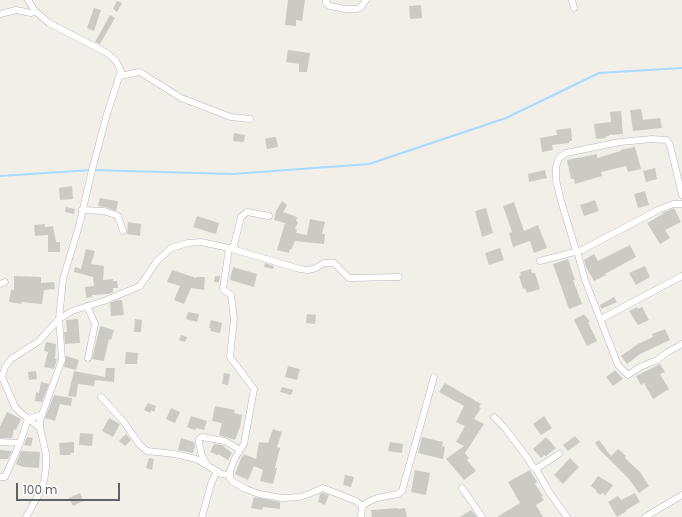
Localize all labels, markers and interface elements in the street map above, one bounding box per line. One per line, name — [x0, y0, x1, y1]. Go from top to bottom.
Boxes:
scale bar — [18, 475, 122, 501]
text: 100 m — [23, 481, 57, 498]

